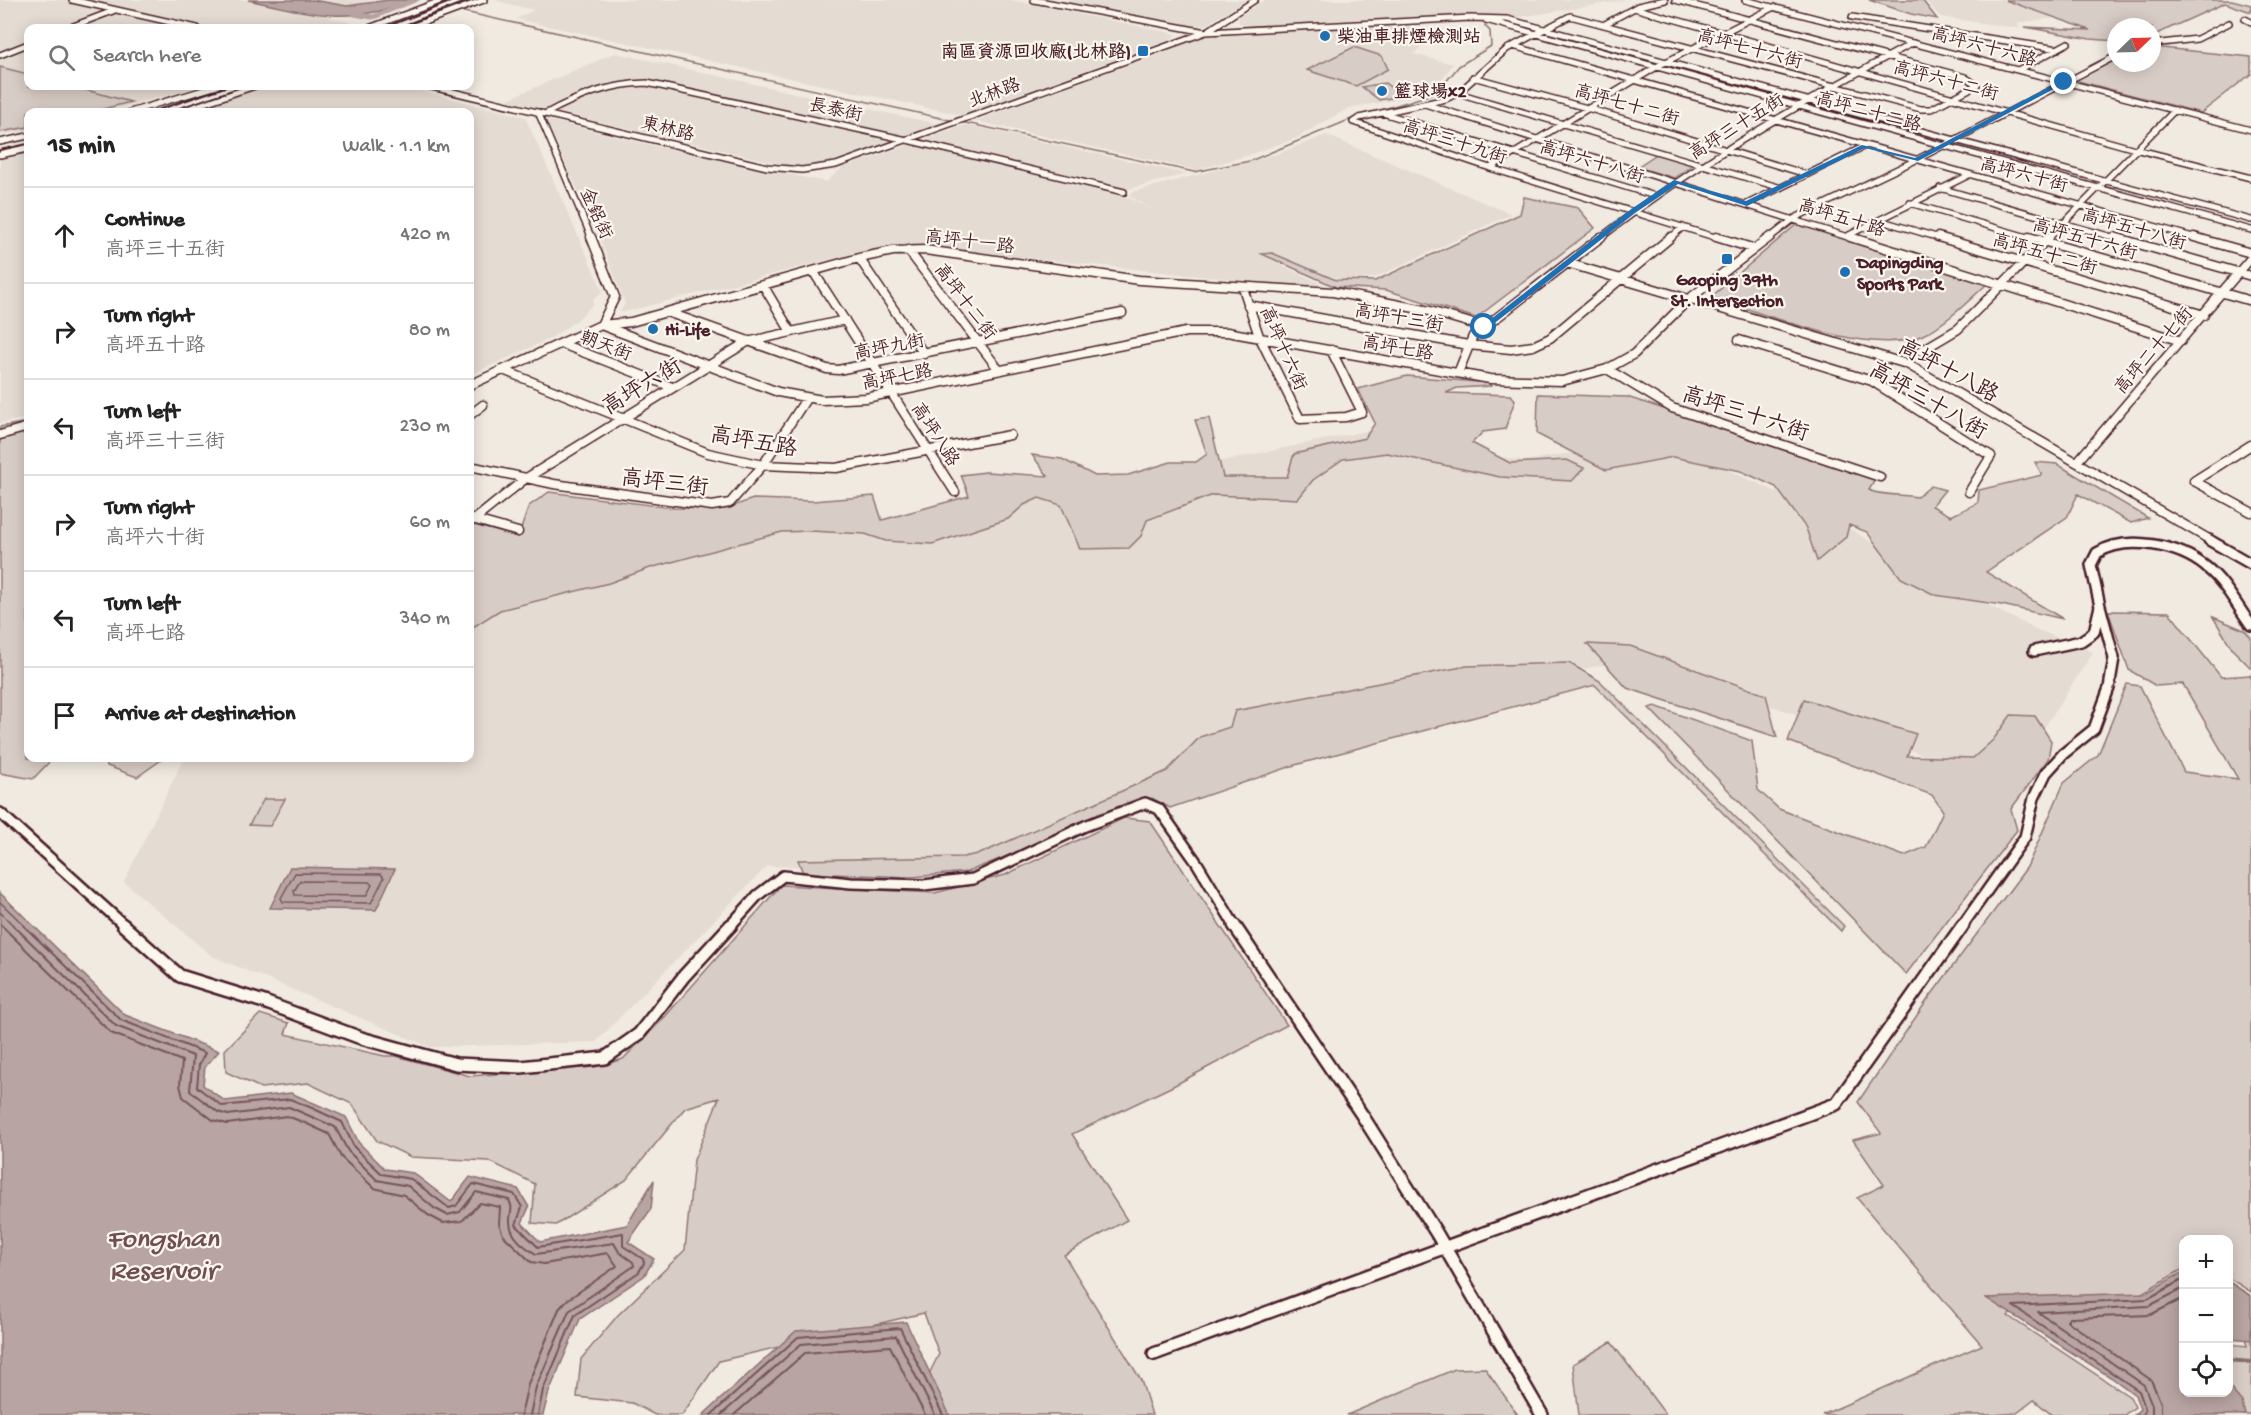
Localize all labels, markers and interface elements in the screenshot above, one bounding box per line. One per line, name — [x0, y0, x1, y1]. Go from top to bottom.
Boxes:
north arrow — [2107, 18, 2161, 72]
street label: 高坪六十六路 — [1928, 23, 2038, 73]
search box — [24, 24, 474, 90]
street label: 高坪七十六街 — [1694, 25, 1804, 75]
place label: 柴油車排煙檢測站 — [1337, 27, 1481, 49]
marker: 柴油車排煙檢測站 — [1318, 29, 1332, 43]
icon: search — [45, 41, 78, 74]
place label: 南區資源回收廠(北林路) — [941, 42, 1131, 64]
text: Search here — [93, 44, 201, 70]
marker: 南區資源回收廠(北林路) — [1136, 44, 1150, 58]
street label: 高坪六十二街 — [1890, 57, 2000, 107]
route end — [2050, 68, 2076, 94]
street label: 北林路 — [966, 74, 1024, 113]
street label: 高坪七十二街 — [1572, 80, 1681, 131]
place label: 籃球場x2 — [1394, 82, 1466, 104]
marker: 籃球場x2 — [1375, 84, 1389, 98]
street label: 高坪二十二路 — [1813, 88, 1923, 138]
street label: 高坪三十五街 — [1685, 90, 1789, 166]
street label: 長泰街 — [807, 95, 864, 127]
street label: 東林路 — [639, 113, 696, 147]
street label: 高坪三十九街 — [1400, 116, 1509, 170]
text: 15 min — [48, 132, 115, 163]
text: Walk · 1.1 km — [343, 136, 450, 159]
street label: 高坪六十八街 — [1537, 137, 1646, 189]
street label: 高坪六十街 — [1977, 154, 2070, 198]
street label: 金鋁街 — [574, 185, 616, 243]
street label: 高坪五十路 — [1795, 195, 1888, 243]
street label: 高坪五十八街 — [2079, 204, 2188, 255]
text: Continue — [105, 208, 185, 234]
street label: 高坪五十六街 — [2030, 214, 2139, 265]
icon: ahead — [48, 219, 81, 252]
text: 420 m — [400, 224, 450, 247]
street label: 高坪十一路 — [924, 227, 1016, 259]
street label: 高坪五十二街 — [1990, 229, 2099, 280]
text: 高坪三十五街 — [105, 240, 225, 263]
marker: Gaoping 39th St. Intersection — [1720, 252, 1734, 266]
place label: Dapingding Sports Park — [1855, 254, 1944, 296]
street label: 高坪十二街 — [929, 260, 1000, 345]
marker: Dapingding Sports Park — [1838, 265, 1852, 279]
place label: Gaoping 39th St. Intersection — [1671, 271, 1784, 313]
street label: 高坪十三街 — [1352, 300, 1445, 338]
street label: 高坪十六街 — [1254, 303, 1311, 394]
street label: 高坪二十七街 — [2111, 303, 2198, 399]
text: Turn right — [105, 304, 193, 330]
route start — [1470, 313, 1496, 339]
icon: right — [48, 315, 81, 348]
text: 80 m — [409, 320, 450, 343]
place label: Hi-Life — [665, 321, 711, 342]
marker: Hi-Life — [646, 322, 660, 336]
street label: 朝天街 — [576, 327, 634, 367]
street label: 高坪九街 — [852, 330, 927, 366]
street label: 高坪七路 — [1360, 332, 1435, 366]
street label: 高坪十八路 — [1892, 333, 2003, 410]
text: 高坪五十路 — [105, 336, 205, 359]
street label: 高坪六街 — [598, 354, 687, 422]
street label: 高坪三十八街 — [1863, 357, 1991, 447]
street label: 高坪七路 — [860, 360, 935, 396]
street label: 高坪三十六街 — [1678, 382, 1812, 449]
street label: 高坪八路 — [905, 399, 963, 471]
text: Turn left — [105, 400, 179, 426]
icon: left — [48, 411, 81, 444]
text: 230 m — [400, 416, 450, 439]
street label: 高坪五路 — [708, 422, 799, 464]
text: 高坪三十三街 — [105, 432, 225, 455]
street label: 高坪三街 — [619, 466, 710, 503]
text: Turn right — [105, 496, 193, 522]
icon: right — [48, 507, 81, 540]
text: 60 m — [410, 512, 450, 535]
text: 高坪六十街 — [105, 528, 205, 551]
text: Turn left — [105, 592, 179, 618]
icon: left — [48, 603, 81, 636]
text: 340 m — [400, 608, 450, 631]
text: 高坪七路 — [105, 624, 185, 647]
icon: arrive — [48, 699, 81, 732]
text: Arrive at destination — [105, 702, 295, 728]
water label: Fongshan Reservoir — [107, 1224, 221, 1289]
map controls — [2179, 1235, 2233, 1397]
button: + — [2179, 1235, 2233, 1289]
button: − — [2179, 1289, 2233, 1343]
button: locate — [2179, 1343, 2233, 1397]

